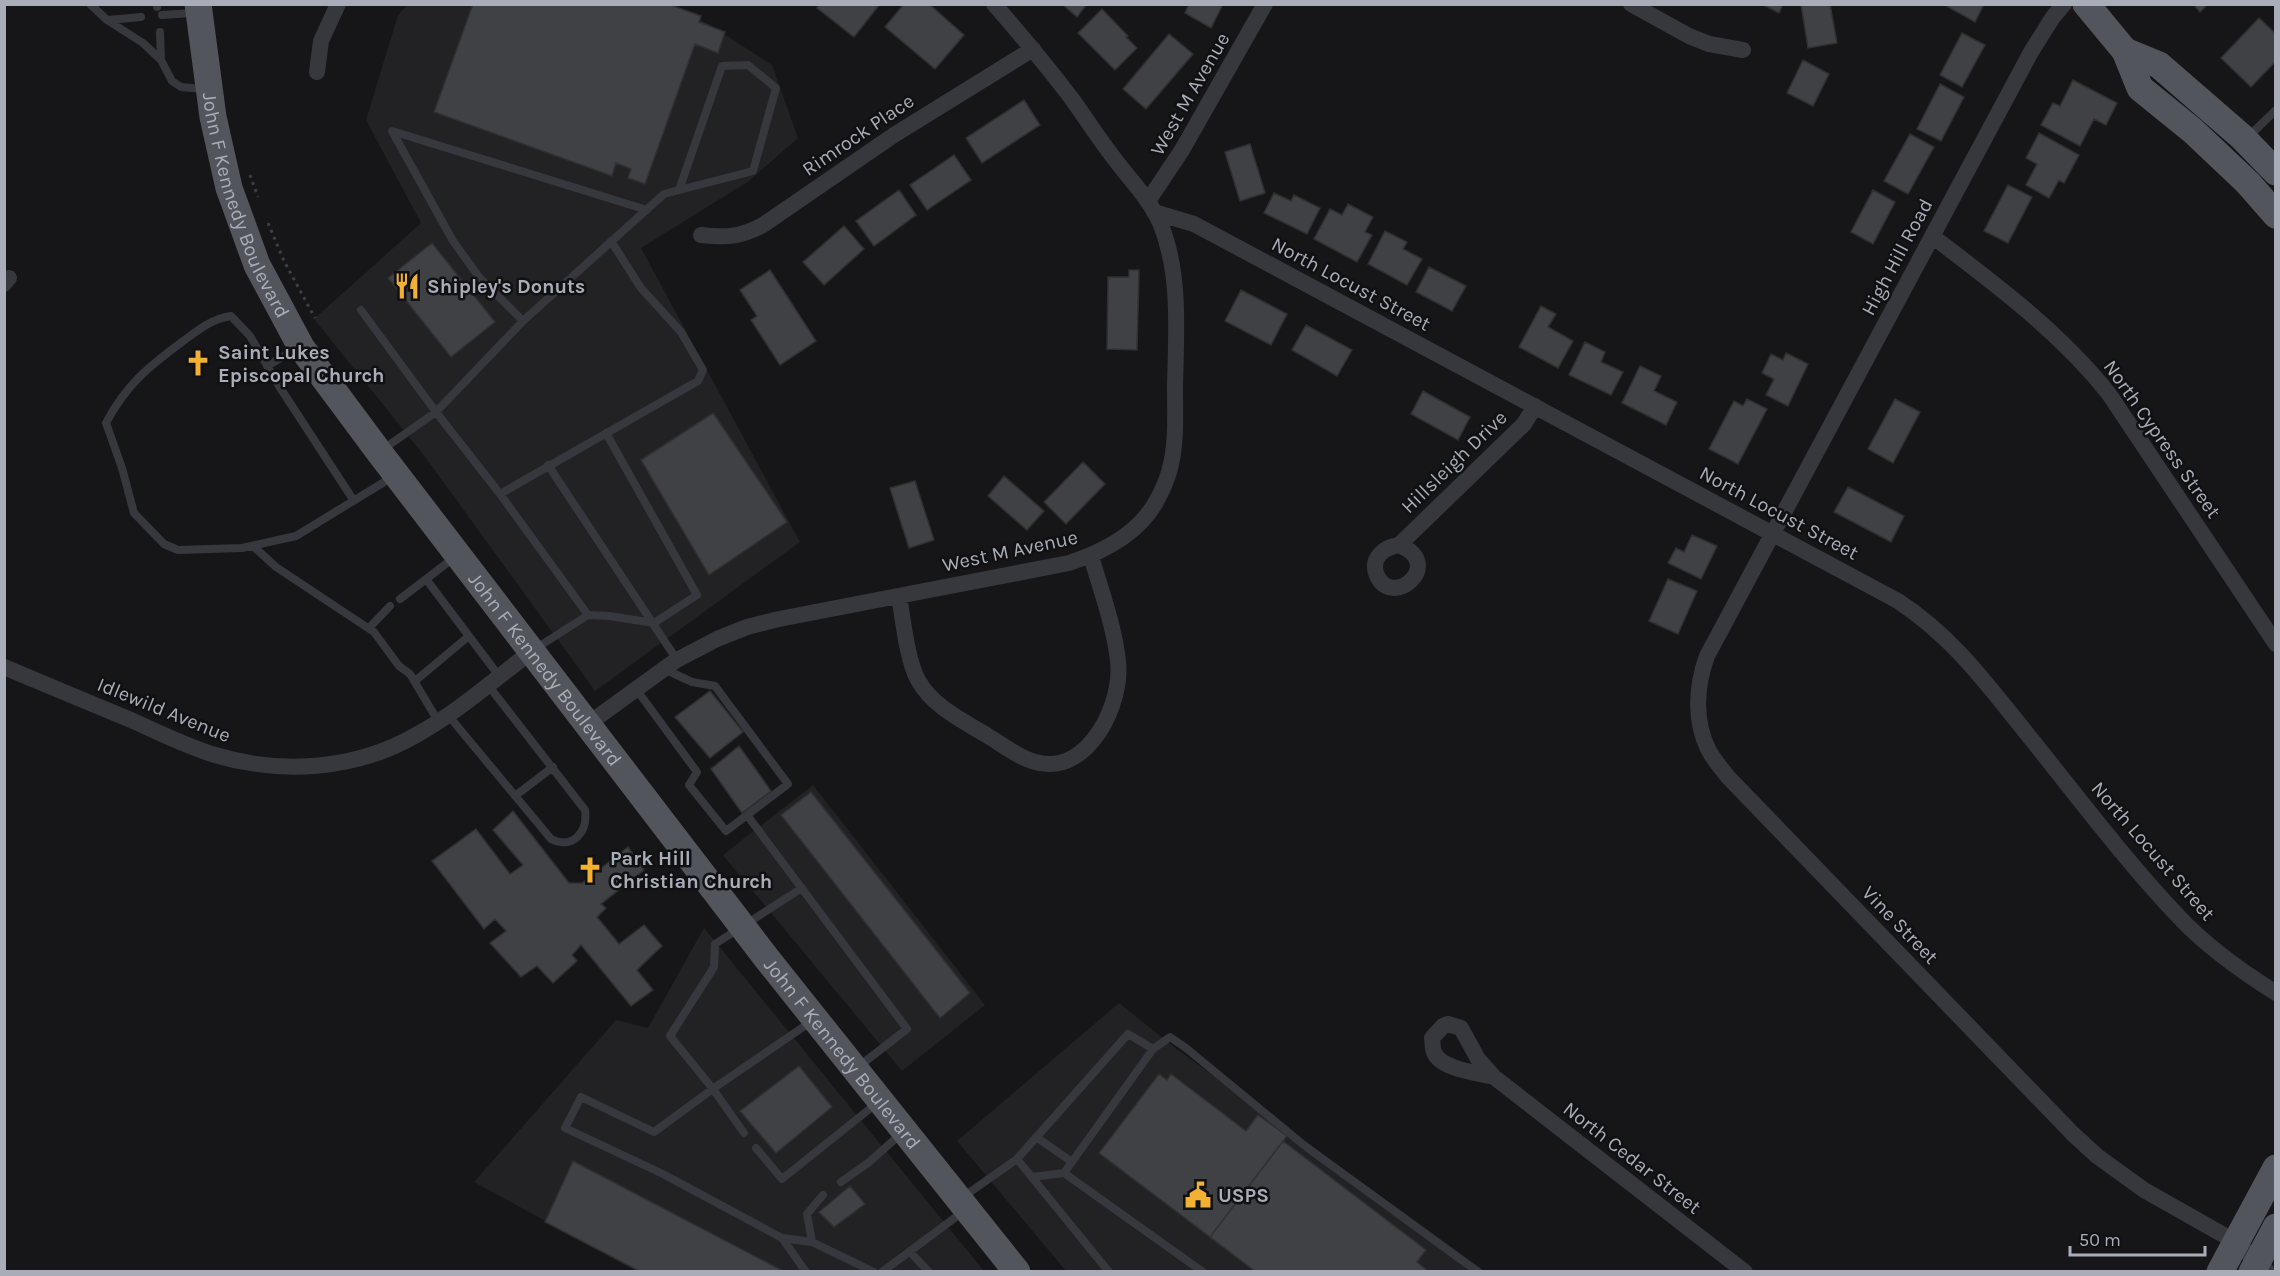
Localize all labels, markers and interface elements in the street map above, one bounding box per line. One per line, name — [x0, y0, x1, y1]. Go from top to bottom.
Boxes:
street label: West M Avenue — [1146, 29, 1234, 159]
street label: Rimrock Place — [798, 89, 918, 181]
street label: John F Kennedy Boulevard — [198, 91, 295, 322]
street label: High Hill Road — [1857, 195, 1937, 319]
street label: North Locust Street — [1268, 232, 1435, 336]
restaurant icon: Shipley's Donuts — [392, 271, 422, 301]
place label: Shipley's Donuts — [427, 275, 585, 298]
place label: Saint Lukes Episcopal Church — [218, 341, 385, 387]
church icon: Saint Lukes Episcopal Church — [183, 348, 213, 378]
street label: North Cypress Street — [2099, 356, 2225, 523]
street label: Hillsleigh Drive — [1396, 406, 1512, 518]
street label: North Locust Street — [1696, 461, 1863, 565]
street label: West M Avenue — [940, 525, 1080, 577]
street label: John F Kennedy Boulevard — [464, 568, 627, 770]
street label: Idlewild Avenue — [94, 673, 234, 747]
street label: North Locust Street — [2086, 777, 2220, 926]
place label: Park Hill Christian Church — [610, 847, 772, 893]
church icon: Park Hill Christian Church — [575, 855, 605, 885]
street label: Vine Street — [1857, 881, 1943, 969]
street label: John F Kennedy Boulevard — [760, 953, 926, 1153]
street label: North Cedar Street — [1559, 1097, 1706, 1219]
public building icon: USPS — [1183, 1180, 1213, 1210]
place label: USPS — [1218, 1184, 1269, 1207]
scale bar — [2070, 1219, 2205, 1257]
text: 50 m — [2079, 1229, 2121, 1251]

